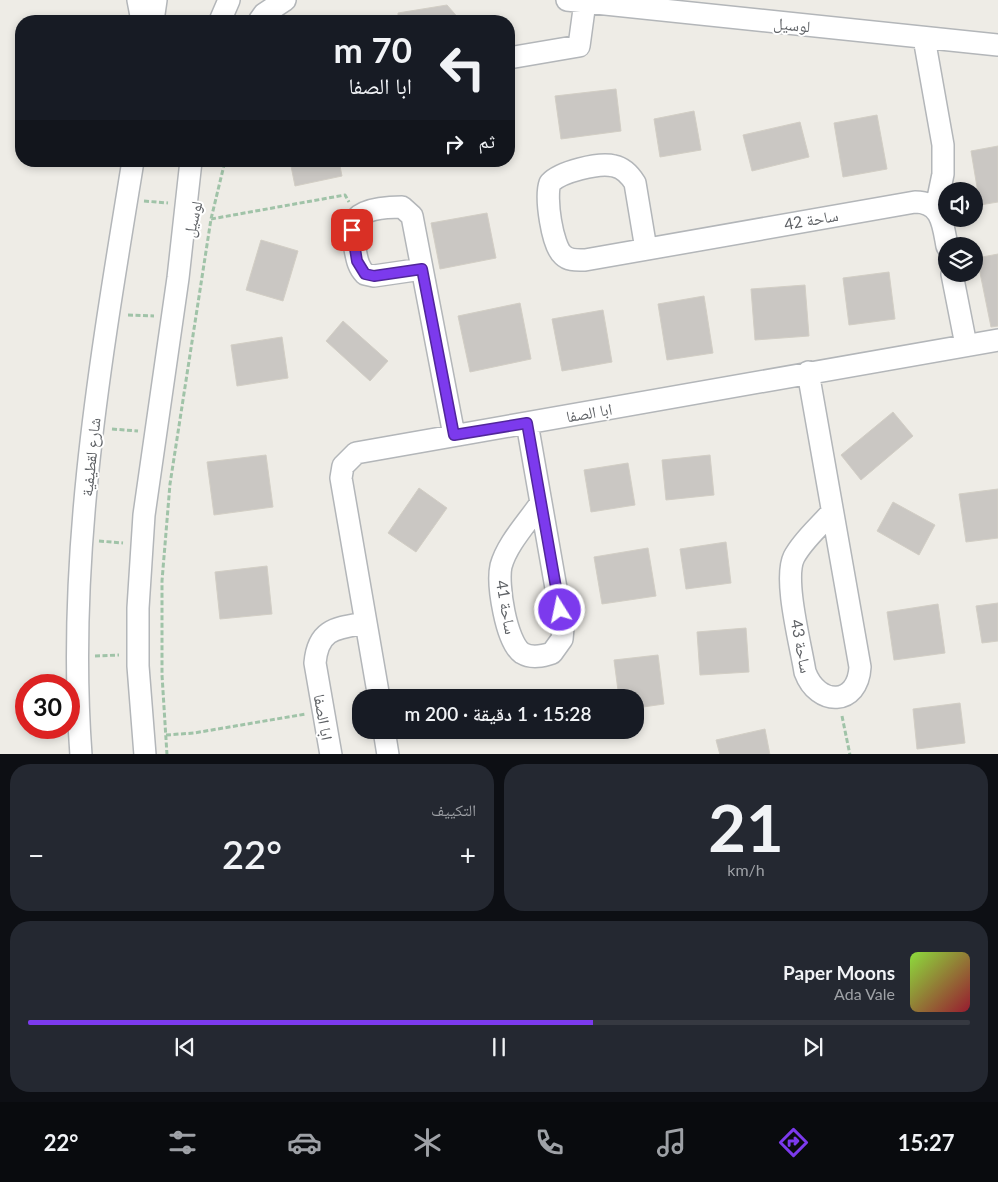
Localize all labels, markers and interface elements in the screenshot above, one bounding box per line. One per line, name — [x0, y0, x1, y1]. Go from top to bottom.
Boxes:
street label: لوسيل — [773, 13, 811, 37]
text: 70 m — [334, 28, 412, 70]
icon: left — [430, 35, 495, 100]
text: ابا الصفا — [348, 72, 412, 99]
text: ثم — [478, 129, 495, 152]
icon: right — [440, 130, 468, 158]
map controls — [938, 182, 983, 282]
button: sound — [938, 182, 983, 227]
street label: لوسيل — [179, 199, 207, 239]
street label: ساحة 42 — [782, 205, 840, 233]
pin — [331, 209, 373, 251]
icon: arrive — [338, 216, 366, 244]
button: layers — [938, 237, 983, 282]
street label: ابا الصفا — [565, 399, 614, 426]
street label: شارع لقطيفية — [76, 417, 106, 498]
street label: ساحة 41 — [493, 578, 521, 636]
position arrow — [533, 583, 585, 635]
street label: ساحة 43 — [787, 617, 817, 675]
speed limit sign: 30 — [15, 674, 80, 739]
street label: ابا الصفا — [310, 693, 337, 742]
text: 15:28 · 1 دقيقة · 200 m — [405, 702, 591, 725]
text: 21 — [708, 788, 784, 866]
text: التكييف — [431, 800, 476, 819]
text: 22° — [222, 831, 282, 877]
text: − — [28, 838, 44, 872]
text: + — [460, 838, 476, 872]
text: km/h — [727, 860, 765, 879]
text: Paper Moons — [783, 961, 895, 984]
text: Ada Vale — [834, 984, 895, 1003]
icon: previous — [171, 1033, 199, 1061]
icon: pause — [485, 1033, 513, 1061]
icon: next — [799, 1033, 827, 1061]
icon: filters — [165, 1125, 200, 1160]
icon: car — [287, 1125, 322, 1160]
icon: climate — [410, 1125, 445, 1160]
icon: phone — [532, 1125, 567, 1160]
icon: music — [654, 1125, 689, 1160]
icon: directions — [776, 1125, 811, 1160]
text: 22° — [44, 1129, 78, 1156]
text: 15:27 — [898, 1129, 954, 1156]

